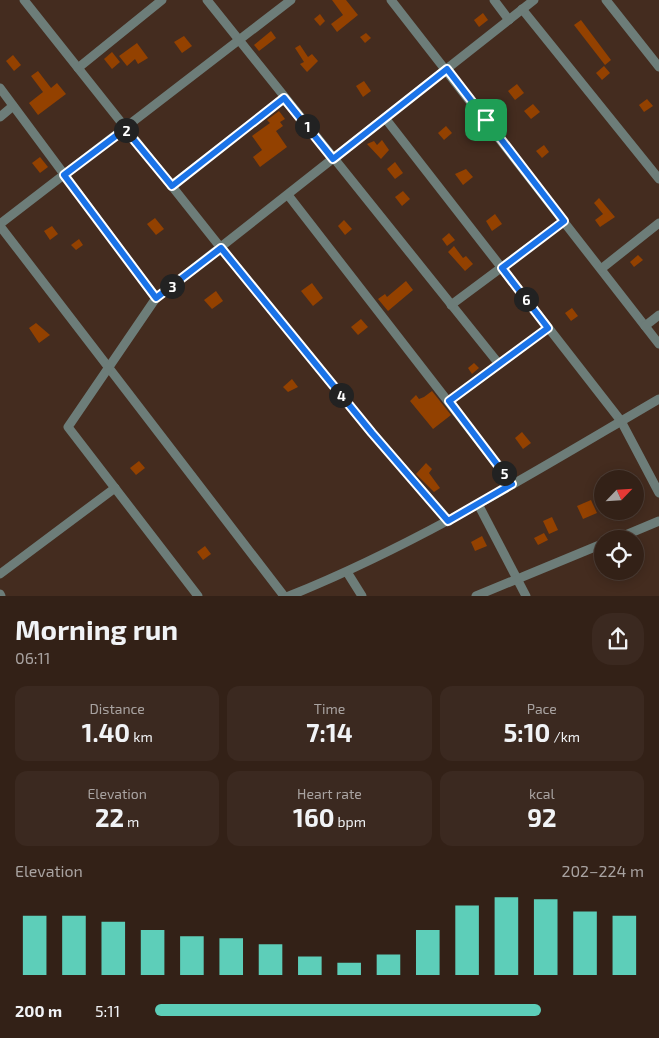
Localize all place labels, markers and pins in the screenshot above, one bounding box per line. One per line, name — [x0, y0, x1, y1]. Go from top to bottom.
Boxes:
pin — [465, 99, 507, 141]
pin: 1 — [294, 114, 320, 138]
pin: 2 — [114, 118, 138, 142]
pin: 3 — [160, 274, 184, 298]
pin: 6 — [514, 286, 538, 312]
pin: 4 — [328, 382, 354, 408]
pin: 5 — [492, 460, 516, 486]

